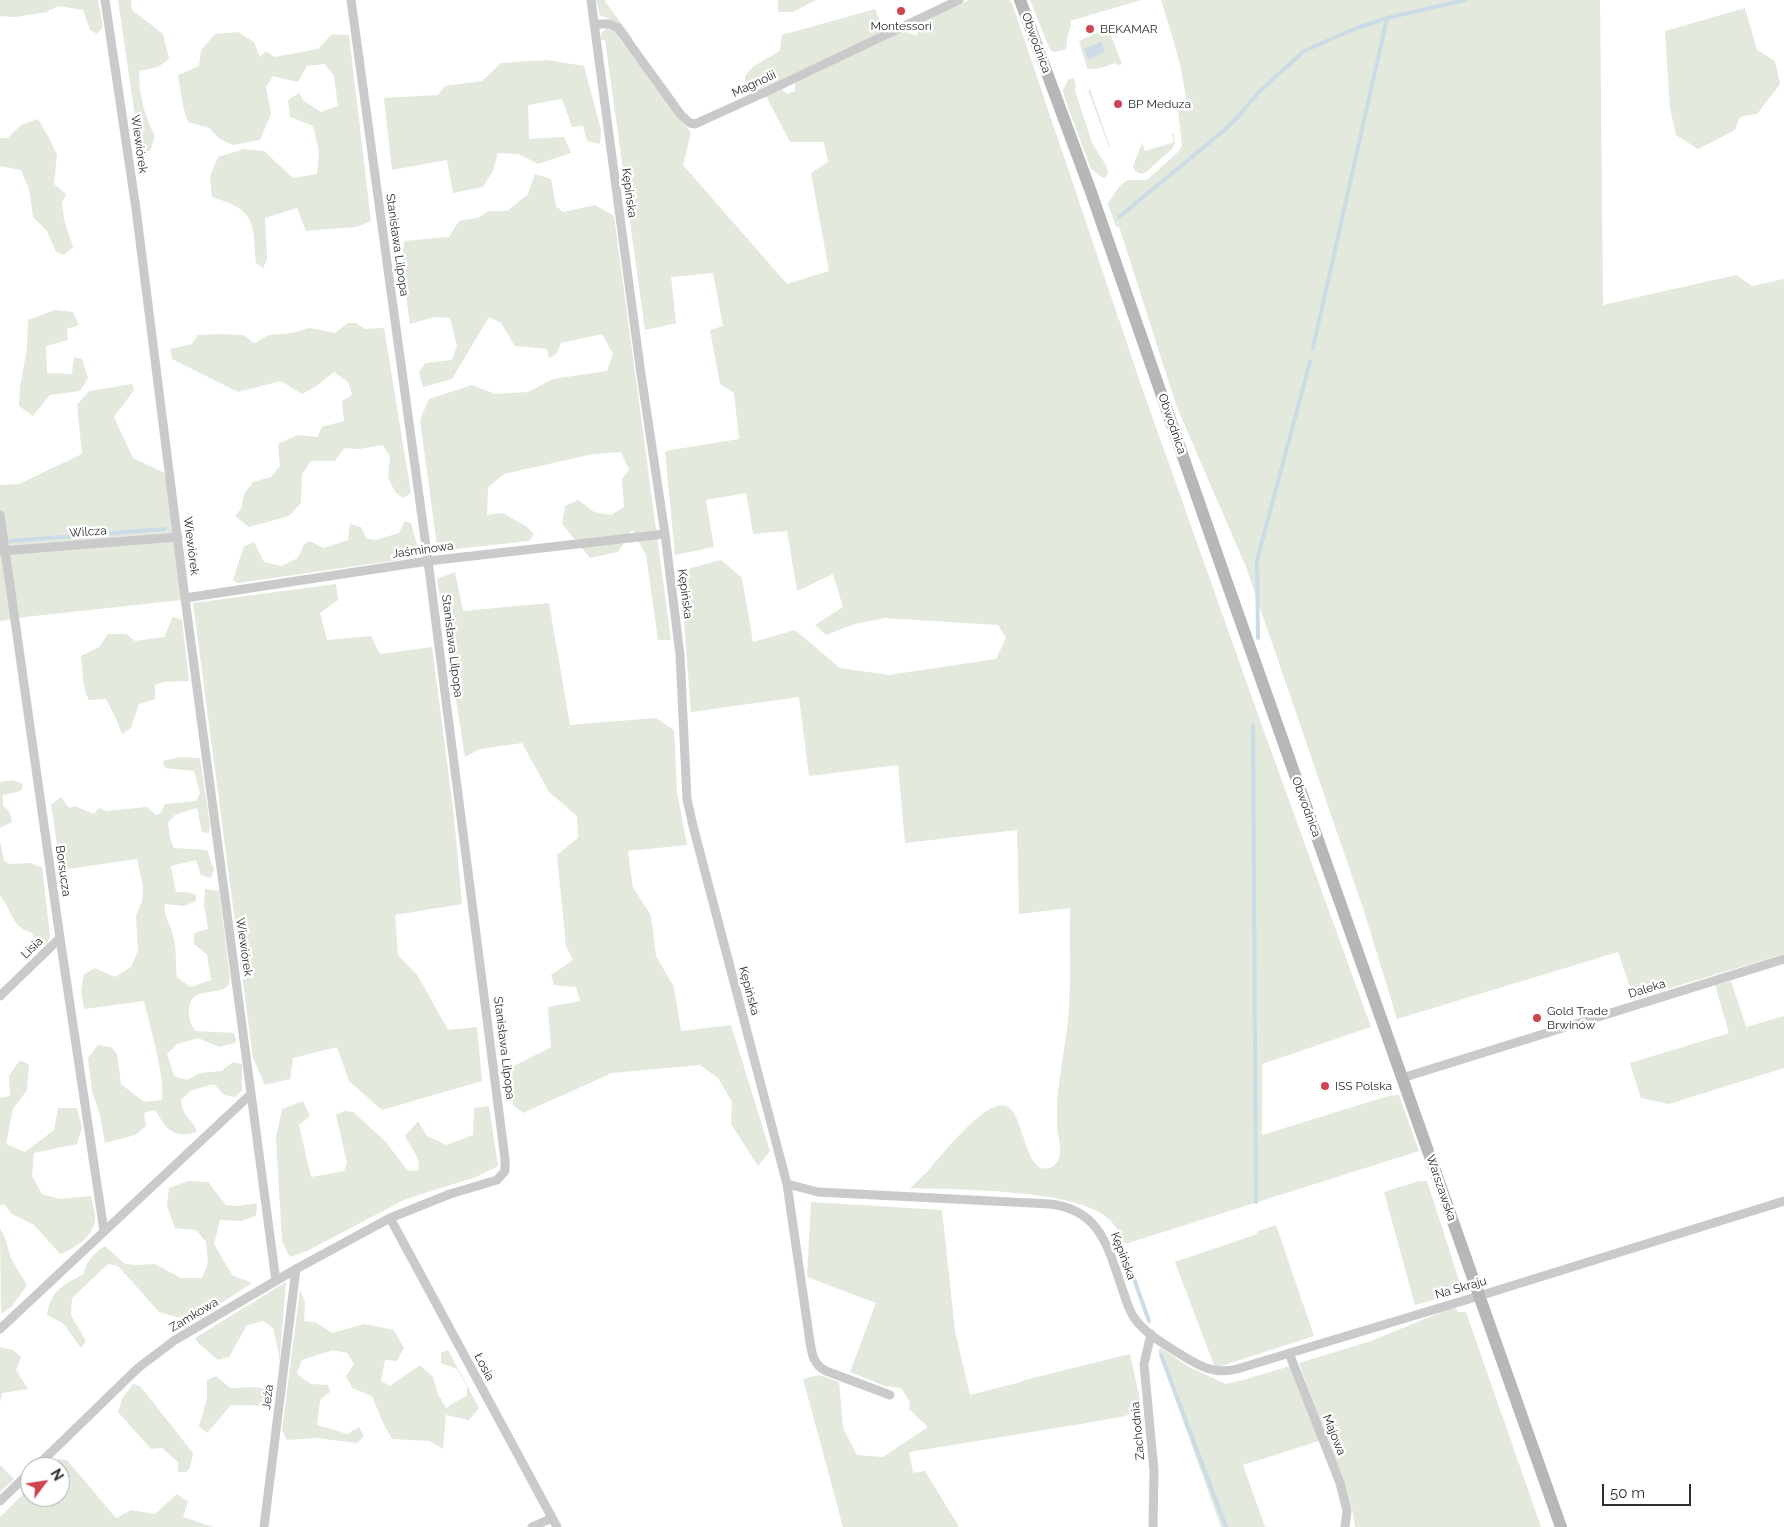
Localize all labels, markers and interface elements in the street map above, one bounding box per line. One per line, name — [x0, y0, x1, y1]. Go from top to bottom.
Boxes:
marker: Montessori — [895, 5, 907, 17]
street label: Obwodnica — [1018, 11, 1054, 75]
place label: Montessori — [870, 19, 932, 33]
place label: BEKAMAR — [1100, 22, 1158, 36]
marker: BEKAMAR — [1084, 23, 1096, 35]
street label: Magnolii — [730, 68, 778, 100]
place label: BP Meduza — [1128, 97, 1191, 111]
marker: BP Meduza — [1112, 98, 1124, 110]
street label: Wiewiórek — [128, 114, 150, 174]
street label: Kępińska — [618, 167, 640, 219]
street label: Stanisława Lilpopa — [383, 193, 411, 297]
street label: Obwodnica — [1155, 392, 1189, 456]
street label: Wiewiórek — [180, 516, 202, 576]
street label: Wilcza — [69, 524, 107, 540]
street label: Jaśminowa — [391, 539, 455, 561]
street label: Kępińska — [675, 568, 695, 620]
street label: Stanisława Lilpopa — [439, 594, 465, 698]
street label: Obwodnica — [1288, 775, 1324, 839]
street label: Borsucza — [52, 845, 74, 897]
street label: Wiewiórek — [233, 917, 255, 977]
street label: Lisia — [18, 934, 46, 962]
street label: Kępińska — [736, 965, 762, 1017]
street label: Daleka — [1627, 977, 1667, 1001]
street label: Stanisława Lilpopa — [491, 996, 517, 1100]
place label: Gold Trade Brwinów — [1547, 1004, 1608, 1032]
marker: Gold Trade Brwinów — [1531, 1012, 1543, 1024]
place label: ISS Polska — [1335, 1079, 1392, 1093]
marker: ISS Polska — [1319, 1080, 1331, 1092]
street label: Warszawska — [1423, 1153, 1459, 1223]
street label: Kępińska — [1107, 1230, 1139, 1282]
street label: Na Skraju — [1434, 1274, 1488, 1302]
street label: Zamkowa — [167, 1295, 221, 1335]
street label: Łosia — [471, 1351, 497, 1383]
street label: Jeża — [259, 1384, 277, 1410]
street label: Zachodnia — [1128, 1401, 1148, 1461]
street label: Majowa — [1319, 1412, 1349, 1458]
north arrow — [20, 1457, 70, 1507]
text: N — [47, 1466, 67, 1483]
scale bar — [1604, 1474, 1693, 1506]
text: 50 m — [1610, 1484, 1645, 1502]

